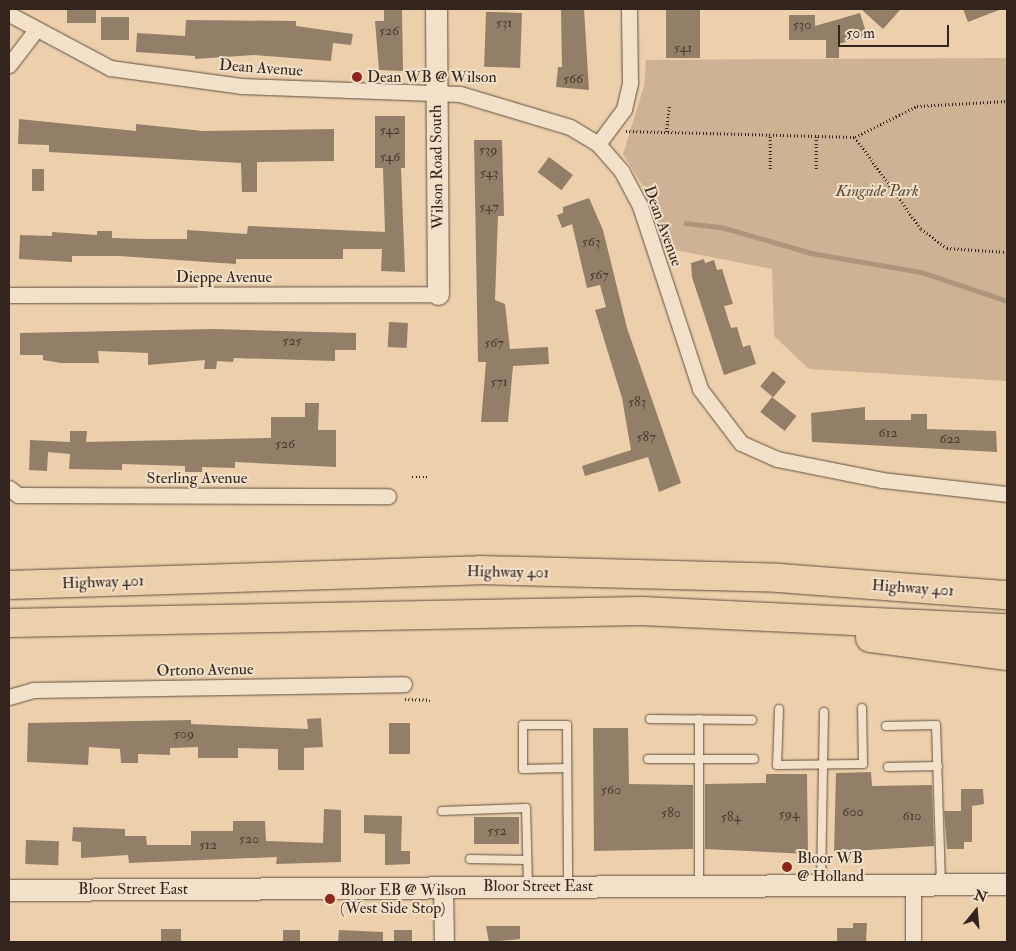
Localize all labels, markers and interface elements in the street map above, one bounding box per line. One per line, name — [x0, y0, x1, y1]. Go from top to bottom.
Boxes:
house number: 531 — [496, 15, 512, 31]
scale bar — [841, 15, 952, 47]
house number: 530 — [793, 17, 811, 33]
house number: 526 — [379, 23, 399, 39]
text: 50 m — [846, 24, 875, 43]
house number: 541 — [674, 40, 692, 56]
street label: Dean Avenue — [218, 55, 304, 81]
place label: Dean WB @ Wilson — [367, 67, 497, 87]
marker: Dean WB @ Wilson — [351, 71, 363, 83]
house number: 566 — [563, 71, 583, 87]
street label: Wilson Road South — [426, 105, 448, 229]
house number: 542 — [380, 122, 400, 138]
house number: 539 — [479, 142, 497, 158]
house number: 546 — [380, 149, 400, 165]
house number: 543 — [480, 165, 498, 181]
park label: Kingside Park — [835, 181, 919, 201]
street label: Dean Avenue — [640, 183, 686, 269]
house number: 547 — [479, 199, 499, 215]
house number: 563 — [582, 234, 600, 250]
street label: Dieppe Avenue — [176, 267, 272, 287]
house number: 567 — [589, 267, 609, 283]
house number: 525 — [282, 333, 302, 349]
house number: 567 — [484, 335, 504, 351]
house number: 571 — [490, 374, 508, 390]
house number: 583 — [628, 394, 646, 410]
house number: 612 — [878, 425, 898, 441]
house number: 587 — [636, 429, 656, 445]
house number: 622 — [939, 431, 961, 447]
house number: 526 — [275, 436, 295, 452]
street label: Sterling Avenue — [147, 468, 247, 488]
street label: Highway 401 — [467, 562, 549, 582]
street label: Highway 401 — [61, 571, 145, 593]
street label: Highway 401 — [871, 576, 955, 600]
street label: Ortono Avenue — [156, 660, 254, 680]
house number: 509 — [174, 726, 194, 742]
house number: 560 — [601, 782, 621, 798]
house number: 600 — [842, 804, 864, 820]
house number: 580 — [661, 805, 681, 821]
house number: 594 — [779, 806, 799, 822]
house number: 610 — [902, 808, 922, 824]
house number: 584 — [721, 809, 741, 825]
house number: 552 — [487, 823, 507, 839]
house number: 520 — [239, 831, 259, 847]
house number: 512 — [199, 837, 217, 853]
place label: Bloor WB @ Holland — [797, 848, 864, 886]
marker: Bloor WB @ Holland — [781, 861, 793, 873]
street label: Bloor Street East — [483, 876, 593, 896]
street label: Bloor Street East — [78, 879, 188, 899]
place label: Bloor EB @ Wilson (West Side Stop) — [340, 880, 466, 918]
north arrow — [951, 886, 1001, 936]
text: N — [972, 886, 989, 906]
marker: Bloor EB @ Wilson (West Side Stop) — [324, 893, 336, 905]

